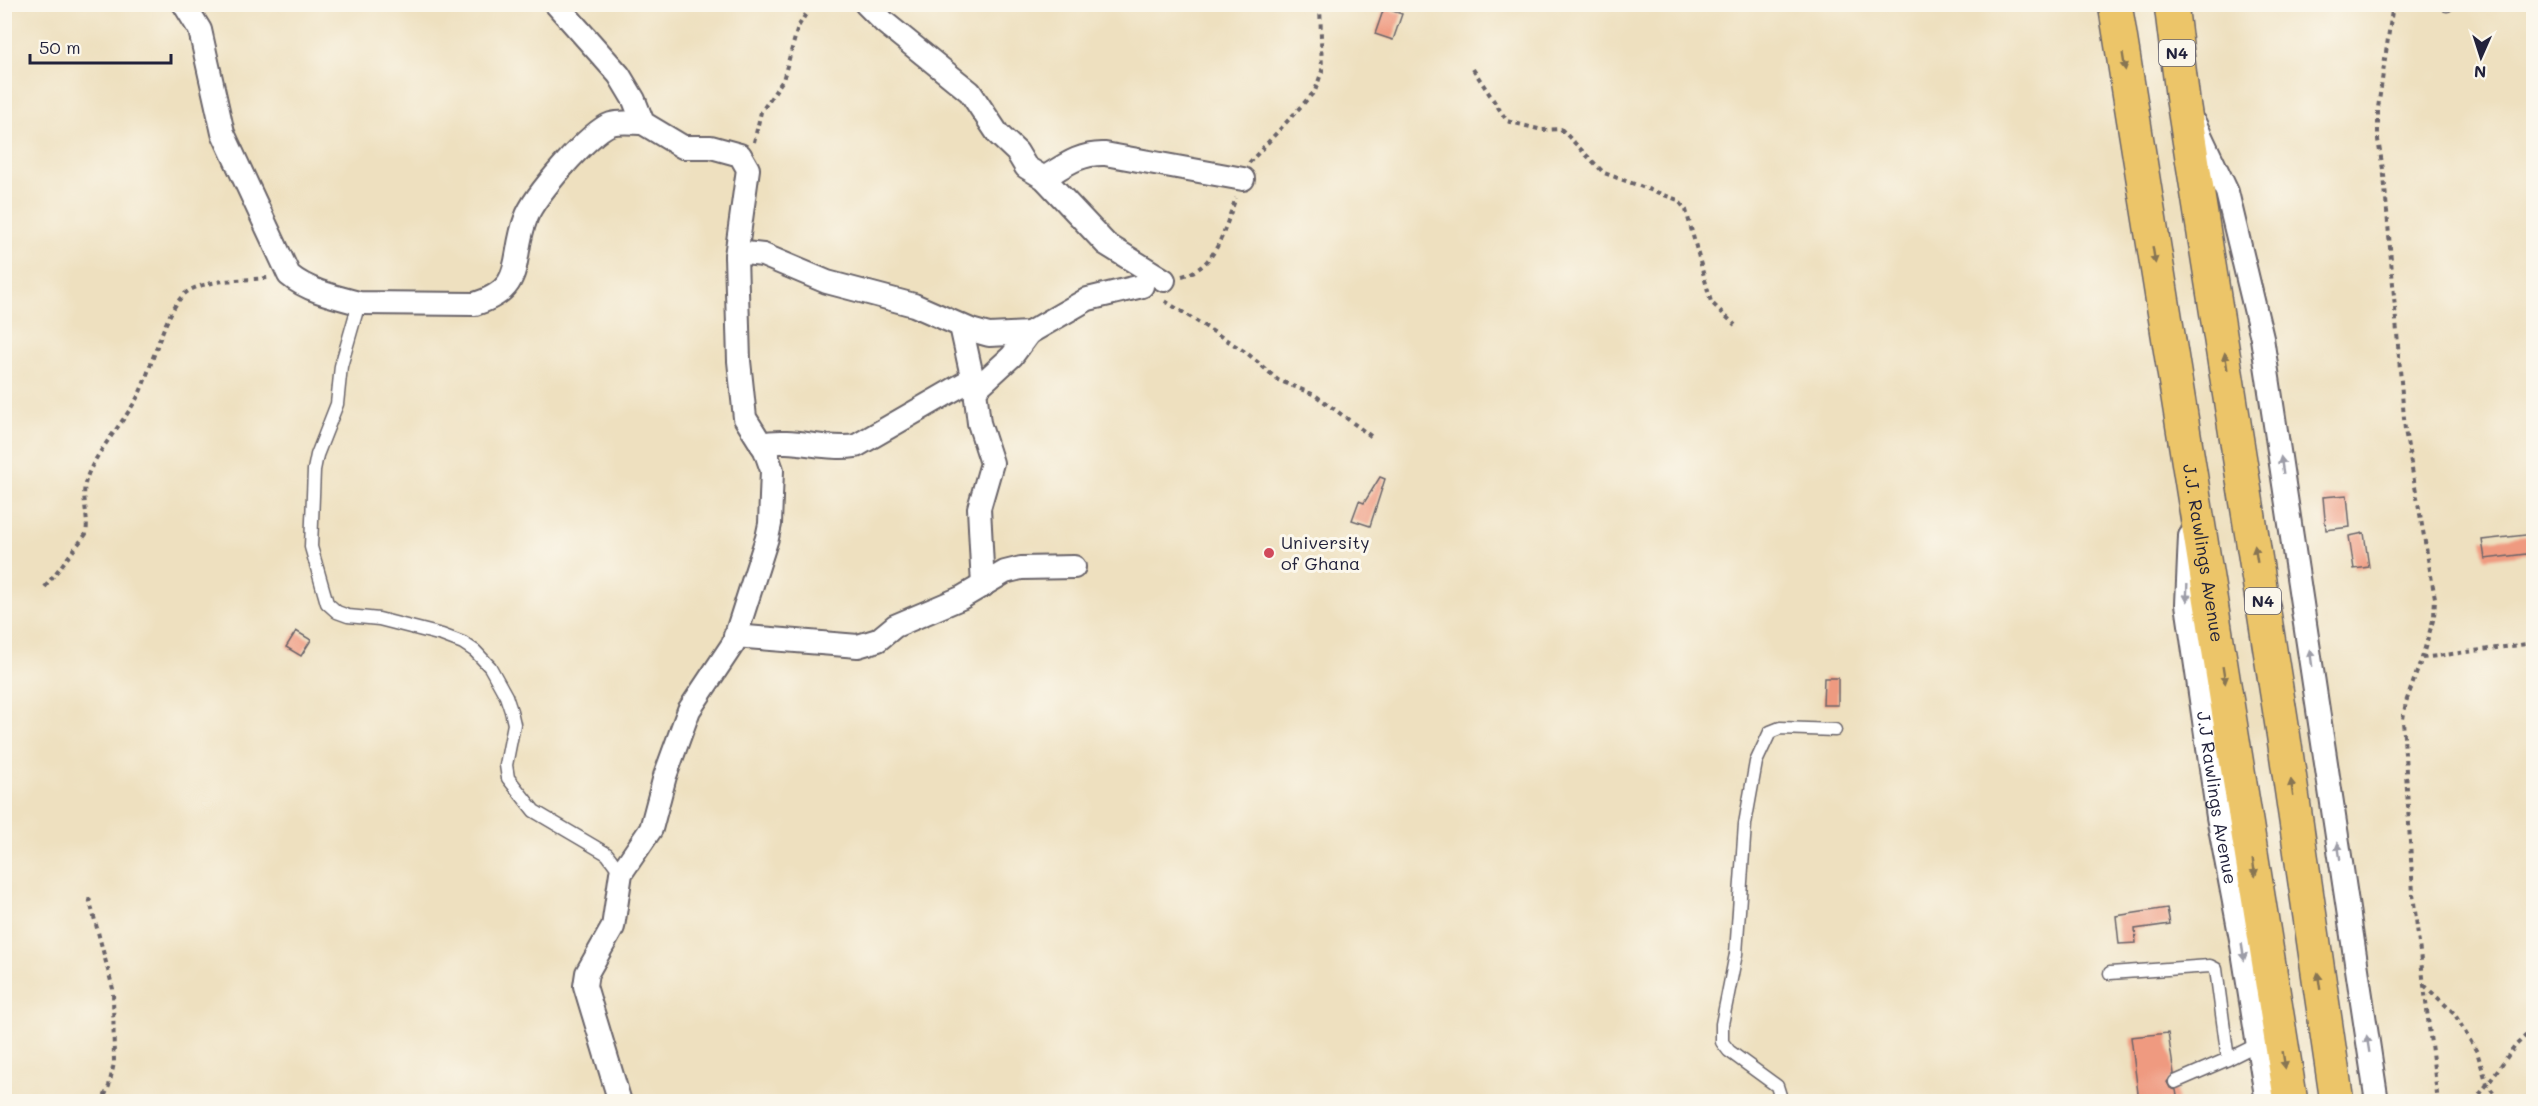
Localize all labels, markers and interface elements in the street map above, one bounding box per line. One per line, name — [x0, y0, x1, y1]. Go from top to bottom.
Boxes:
scale bar — [30, 27, 171, 65]
north arrow — [2451, 27, 2511, 87]
text: 50 m — [39, 35, 81, 59]
road number: N4 — [2159, 40, 2195, 66]
one-way arrow — [2120, 53, 2129, 72]
text: N — [2474, 62, 2487, 83]
one-way arrow — [2150, 246, 2159, 265]
one-way arrow — [2221, 352, 2230, 371]
one-way arrow — [2277, 455, 2286, 474]
street label: J.J. Rawlings Avenue — [2178, 462, 2230, 644]
place label: University of Ghana — [1281, 530, 1370, 575]
one-way arrow — [2251, 544, 2260, 563]
marker: University of Ghana — [1262, 546, 1276, 560]
one-way arrow — [2183, 584, 2192, 603]
road number: N4 — [2245, 588, 2281, 614]
one-way arrow — [2307, 648, 2316, 667]
one-way arrow — [2220, 665, 2229, 684]
street label: J.J Rawlings Avenue — [2192, 709, 2243, 886]
one-way arrow — [2287, 779, 2296, 798]
one-way arrow — [2334, 841, 2343, 860]
one-way arrow — [2249, 858, 2258, 877]
one-way arrow — [2239, 942, 2248, 961]
one-way arrow — [2315, 972, 2324, 991]
one-way arrow — [2364, 1034, 2373, 1053]
one-way arrow — [2280, 1051, 2289, 1070]

